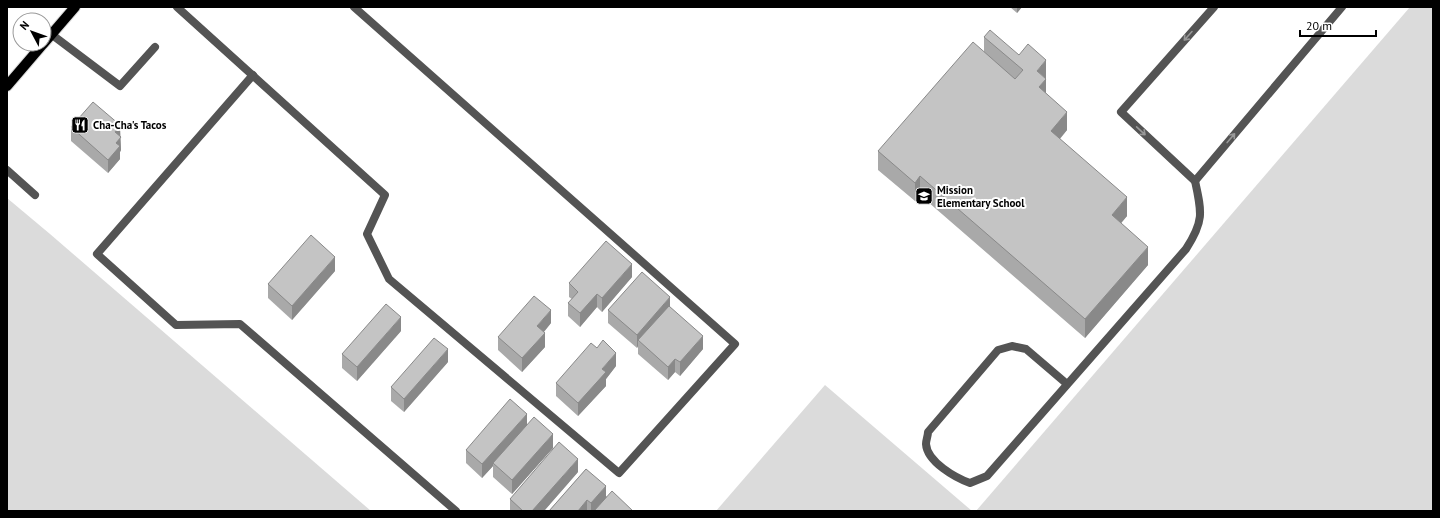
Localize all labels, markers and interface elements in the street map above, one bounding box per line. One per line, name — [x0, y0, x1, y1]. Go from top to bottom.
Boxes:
north arrow — [12, 12, 52, 52]
scale bar — [1300, 12, 1376, 38]
text: N — [17, 18, 32, 33]
text: 20 m — [1306, 18, 1332, 33]
one-way arrow — [1184, 31, 1193, 41]
restaurant icon: Cha-Cha's Tacos — [70, 115, 90, 135]
place label: Cha-Cha's Tacos — [93, 118, 167, 132]
one-way arrow — [1136, 127, 1146, 136]
one-way arrow — [1227, 133, 1236, 144]
place label: Mission Elementary School — [937, 183, 1025, 210]
school or university icon: Mission Elementary School — [914, 186, 934, 206]

